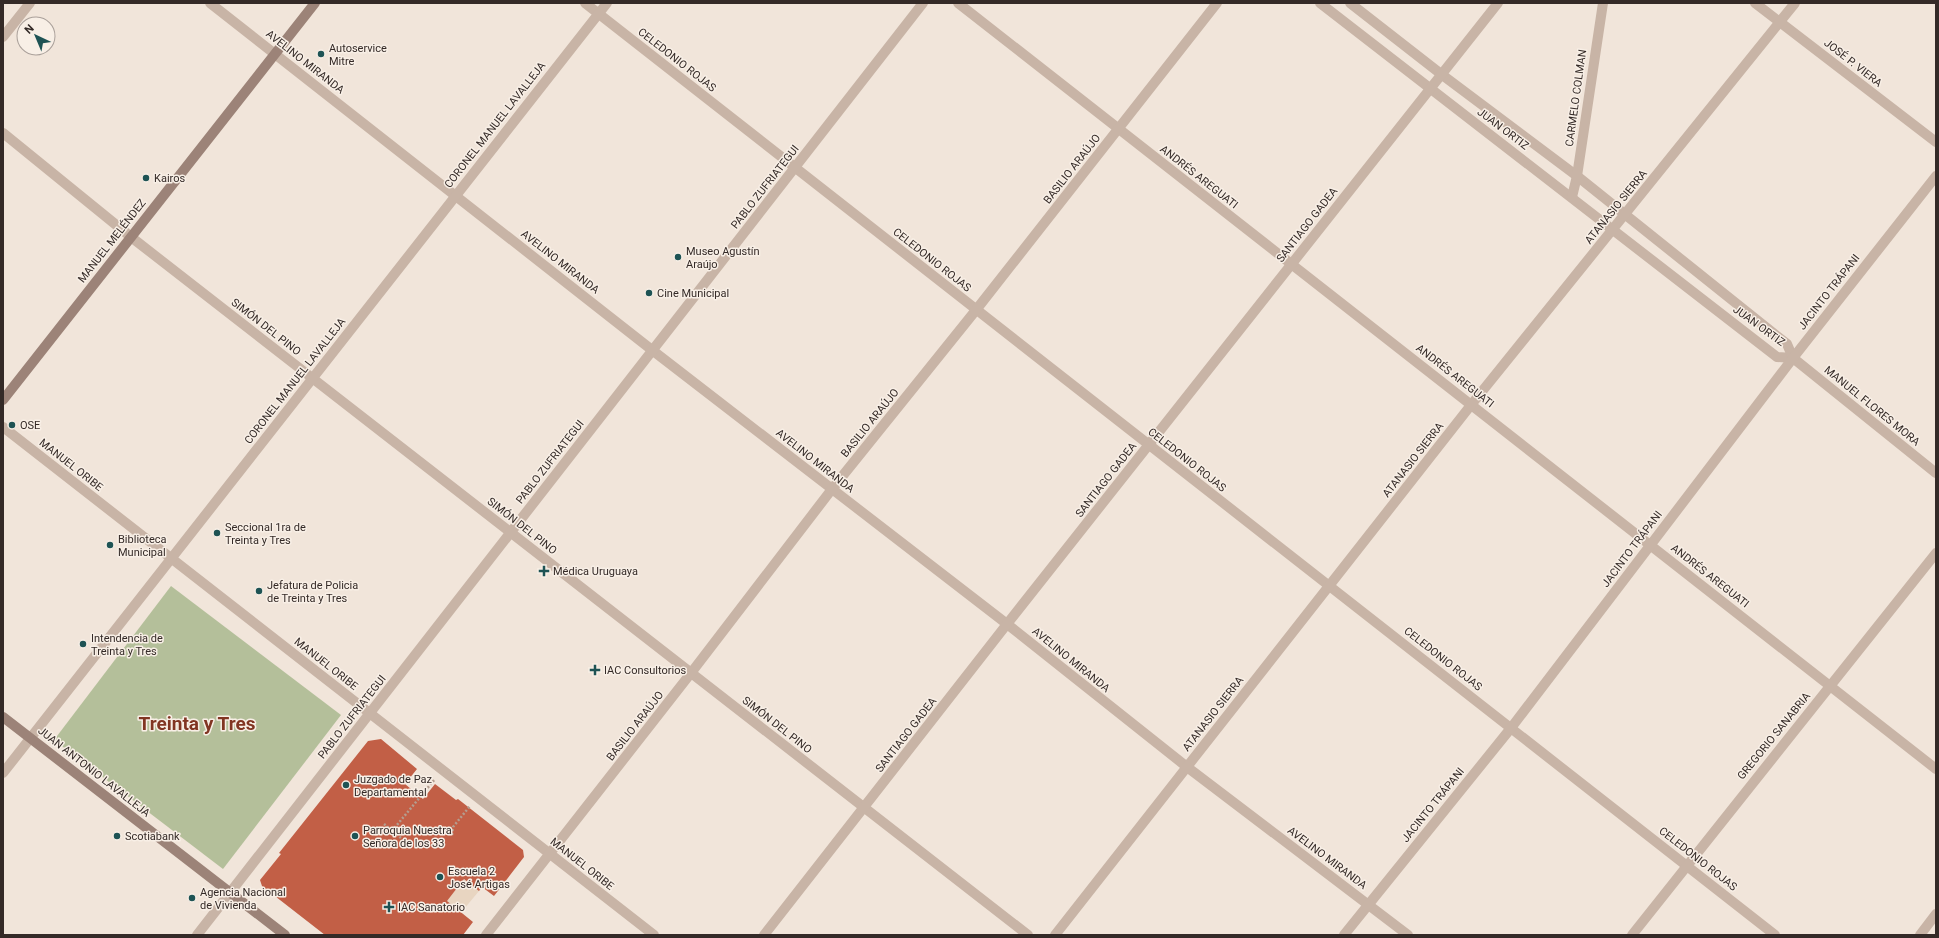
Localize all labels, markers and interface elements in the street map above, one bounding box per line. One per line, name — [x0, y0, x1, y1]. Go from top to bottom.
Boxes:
north arrow — [16, 16, 56, 56]
text: N — [22, 22, 37, 37]
street label: CELEDONIO ROJAS — [635, 25, 719, 95]
street label: AVELINO MIRANDA — [263, 27, 347, 97]
street label: JOSÉ P. VIERA — [1821, 36, 1885, 90]
place label: Autoservice Mitre — [329, 42, 387, 68]
street label: CARMELO COLMAN — [1563, 48, 1589, 148]
marker: Autoservice Mitre — [316, 49, 326, 59]
street label: CORONEL MANUEL LAVALLEJA — [442, 59, 549, 191]
street label: JUAN ORTIZ — [1475, 105, 1532, 153]
street label: BASILIO ARAÚJO — [1041, 132, 1103, 206]
street label: PABLO ZUFRIATEGUI — [728, 143, 802, 231]
street label: ANDRÉS AREGUATI — [1157, 143, 1241, 211]
street label: ATANASIO SIERRA — [1582, 167, 1650, 247]
place label: Kairos — [154, 172, 185, 185]
marker: Kairos — [141, 173, 151, 183]
street label: SANTIAGO GADEA — [1274, 184, 1341, 265]
street label: MANUEL MELÉNDEZ — [75, 196, 149, 285]
street label: CELEDONIO ROJAS — [890, 225, 974, 295]
street label: AVELINO MIRANDA — [518, 227, 602, 297]
place label: Museo Agustín Araújo — [686, 245, 760, 271]
marker: Museo Agustín Araújo — [673, 252, 683, 262]
street label: JACINTO TRÁPANI — [1796, 252, 1862, 332]
place label: Cine Municipal — [657, 287, 729, 300]
marker: Cine Municipal — [644, 288, 654, 298]
street label: SIMÓN DEL PINO — [229, 296, 303, 358]
street label: JUAN ORTIZ — [1731, 303, 1788, 349]
street label: CORONEL MANUEL LAVALLEJA — [242, 315, 349, 447]
street label: ANDRÉS AREGUATI — [1413, 342, 1497, 410]
street label: MANUEL FLORES MORA — [1822, 363, 1923, 449]
street label: BASILIO ARAÚJO — [838, 386, 902, 460]
street label: PABLO ZUFRIATEGUI — [513, 418, 587, 506]
place label: OSE — [20, 419, 40, 432]
street label: ATANASIO SIERRA — [1380, 419, 1447, 500]
marker: OSE — [7, 420, 17, 430]
street label: CELEDONIO ROJAS — [1145, 425, 1229, 495]
street label: AVELINO MIRANDA — [773, 426, 857, 496]
street label: MANUEL ORIBE — [37, 436, 105, 494]
street label: SANTIAGO GADEA — [1073, 439, 1140, 520]
street label: SIMÓN DEL PINO — [485, 495, 559, 557]
street label: JACINTO TRÁPANI — [1599, 508, 1665, 590]
place label: Seccional 1ra de Treinta y Tres — [225, 521, 306, 547]
marker: Seccional 1ra de Treinta y Tres — [212, 528, 222, 538]
place label: Biblioteca Municipal — [118, 533, 167, 559]
marker: Biblioteca Municipal — [105, 540, 115, 550]
street label: ANDRÉS AREGUATI — [1668, 542, 1752, 610]
marker: Médica Uruguaya — [538, 565, 550, 577]
place label: Médica Uruguaya — [553, 565, 638, 578]
place label: Jefatura de Policia de Treinta y Tres — [267, 579, 358, 605]
marker: Jefatura de Policia de Treinta y Tres — [254, 586, 264, 596]
street label: CELEDONIO ROJAS — [1401, 624, 1485, 694]
street label: AVELINO MIRANDA — [1030, 625, 1113, 696]
place label: Intendencia de Treinta y Tres — [91, 632, 163, 658]
street label: MANUEL ORIBE — [292, 635, 360, 693]
marker: Intendencia de Treinta y Tres — [78, 639, 88, 649]
marker: IAC Consultorios — [589, 664, 601, 676]
place label: IAC Consultorios — [604, 664, 686, 677]
street label: PABLO ZUFRIATEGUI — [315, 673, 389, 761]
street label: ATANASIO SIERRA — [1180, 673, 1247, 754]
street label: BASILIO ARAÚJO — [604, 689, 666, 763]
street label: GREGORIO SANABRIA — [1735, 689, 1814, 782]
street label: SIMÓN DEL PINO — [740, 694, 814, 756]
street label: SANTIAGO GADEA — [873, 694, 940, 775]
district label: Treinta y Tres — [139, 712, 256, 735]
street label: JUAN ANTONIO LAVALLEJA — [35, 724, 153, 820]
street label: JACINTO TRÁPANI — [1399, 765, 1467, 845]
place label: Juzgado de Paz Departamental — [354, 773, 432, 799]
marker: Juzgado de Paz Departamental — [341, 780, 351, 790]
place label: Parroquia Nuestra Señora de los 33 — [363, 824, 452, 850]
street label: AVELINO MIRANDA — [1285, 824, 1370, 892]
street label: CELEDONIO ROJAS — [1656, 824, 1740, 894]
place label: Scotiabank — [125, 830, 180, 843]
marker: Scotiabank — [112, 831, 122, 841]
marker: Parroquia Nuestra Señora de los 33 — [350, 831, 360, 841]
street label: MANUEL ORIBE — [548, 835, 616, 893]
place label: Escuela 2 José Artigas — [448, 865, 510, 891]
marker: Escuela 2 José Artigas — [435, 872, 445, 882]
place label: Agencia Nacional de Vivienda — [200, 886, 286, 912]
marker: Agencia Nacional de Vivienda — [187, 893, 197, 903]
marker: IAC Sanatorio — [383, 901, 395, 913]
place label: IAC Sanatorio — [398, 901, 465, 914]

